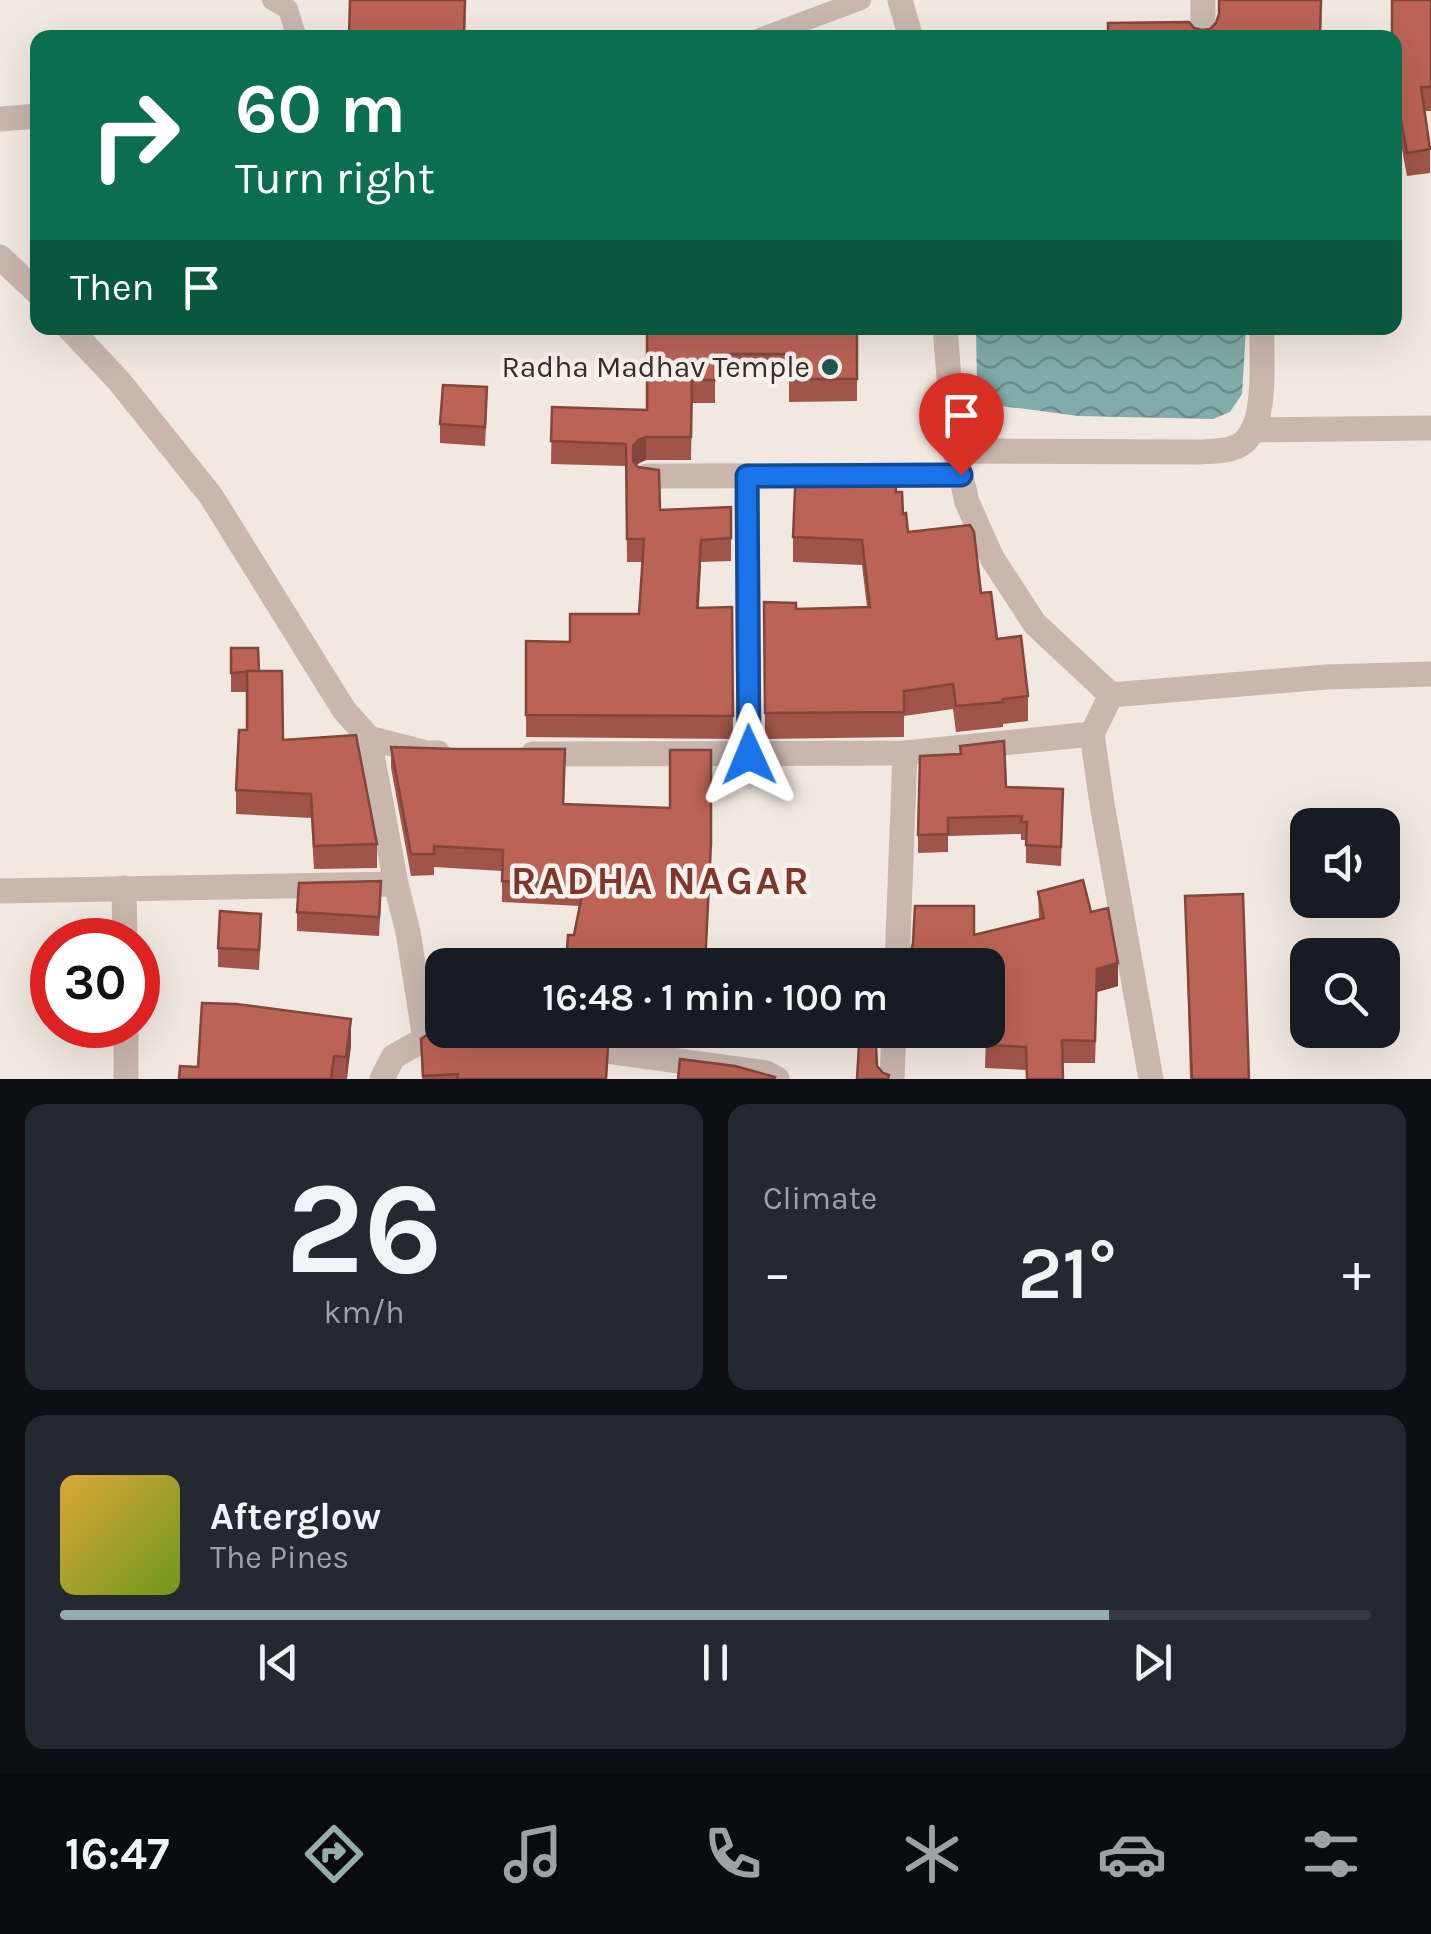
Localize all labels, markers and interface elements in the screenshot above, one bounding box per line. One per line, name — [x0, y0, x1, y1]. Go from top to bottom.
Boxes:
text: 60 m — [235, 68, 406, 150]
icon: right — [70, 70, 200, 200]
text: Turn right — [235, 152, 435, 204]
icon: arrive — [174, 260, 229, 315]
text: Then — [70, 265, 154, 310]
place label: Radha Madhav Temple — [501, 349, 810, 385]
marker: Radha Madhav Temple — [819, 356, 841, 378]
pin — [919, 373, 1004, 476]
icon: arrive — [934, 388, 989, 443]
position arrow — [697, 703, 801, 807]
map controls — [1290, 808, 1400, 1048]
button: sound — [1290, 808, 1400, 918]
district label: RADHA NAGAR — [511, 857, 811, 904]
speed limit sign: 30 — [30, 918, 160, 1048]
button: search — [1290, 938, 1400, 1048]
text: 16:48 · 1 min · 100 m — [542, 975, 888, 1020]
text: 26 — [285, 1153, 443, 1305]
text: Climate — [763, 1180, 877, 1217]
text: 21° — [1017, 1229, 1117, 1317]
text: − — [763, 1241, 792, 1305]
text: + — [1342, 1241, 1371, 1305]
text: km/h — [323, 1294, 405, 1331]
text: Afterglow — [210, 1494, 381, 1539]
text: The Pines — [210, 1539, 349, 1576]
icon: previous — [251, 1635, 306, 1690]
icon: pause — [688, 1635, 743, 1690]
icon: next — [1125, 1635, 1180, 1690]
icon: directions — [299, 1819, 369, 1889]
icon: music — [498, 1819, 568, 1889]
icon: phone — [698, 1819, 768, 1889]
icon: climate — [897, 1819, 967, 1889]
icon: car — [1097, 1819, 1167, 1889]
icon: filters — [1296, 1819, 1366, 1889]
text: 16:47 — [65, 1828, 169, 1880]

